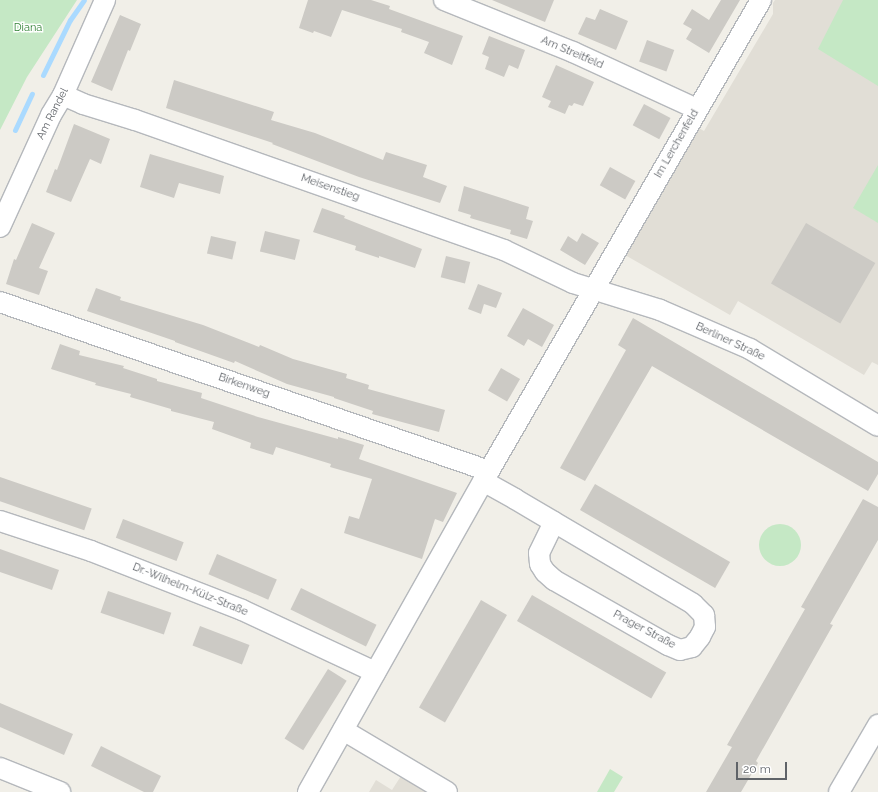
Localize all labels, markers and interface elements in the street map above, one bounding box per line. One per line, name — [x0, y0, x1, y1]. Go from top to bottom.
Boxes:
park label: Diana — [14, 21, 42, 35]
street label: Am Streitfeld — [539, 34, 605, 72]
street label: Am Randel — [34, 86, 72, 142]
street label: Im Lerchenfeld — [652, 107, 702, 181]
street label: Meisenstieg — [299, 172, 361, 204]
street label: Berliner Straße — [693, 320, 767, 364]
street label: Birkenweg — [216, 371, 272, 401]
street label: Dr.-Wilhelm-Külz-Straße — [130, 561, 250, 619]
street label: Prager Straße — [610, 608, 678, 652]
scale bar — [738, 754, 789, 780]
text: 20 m — [743, 762, 771, 776]

